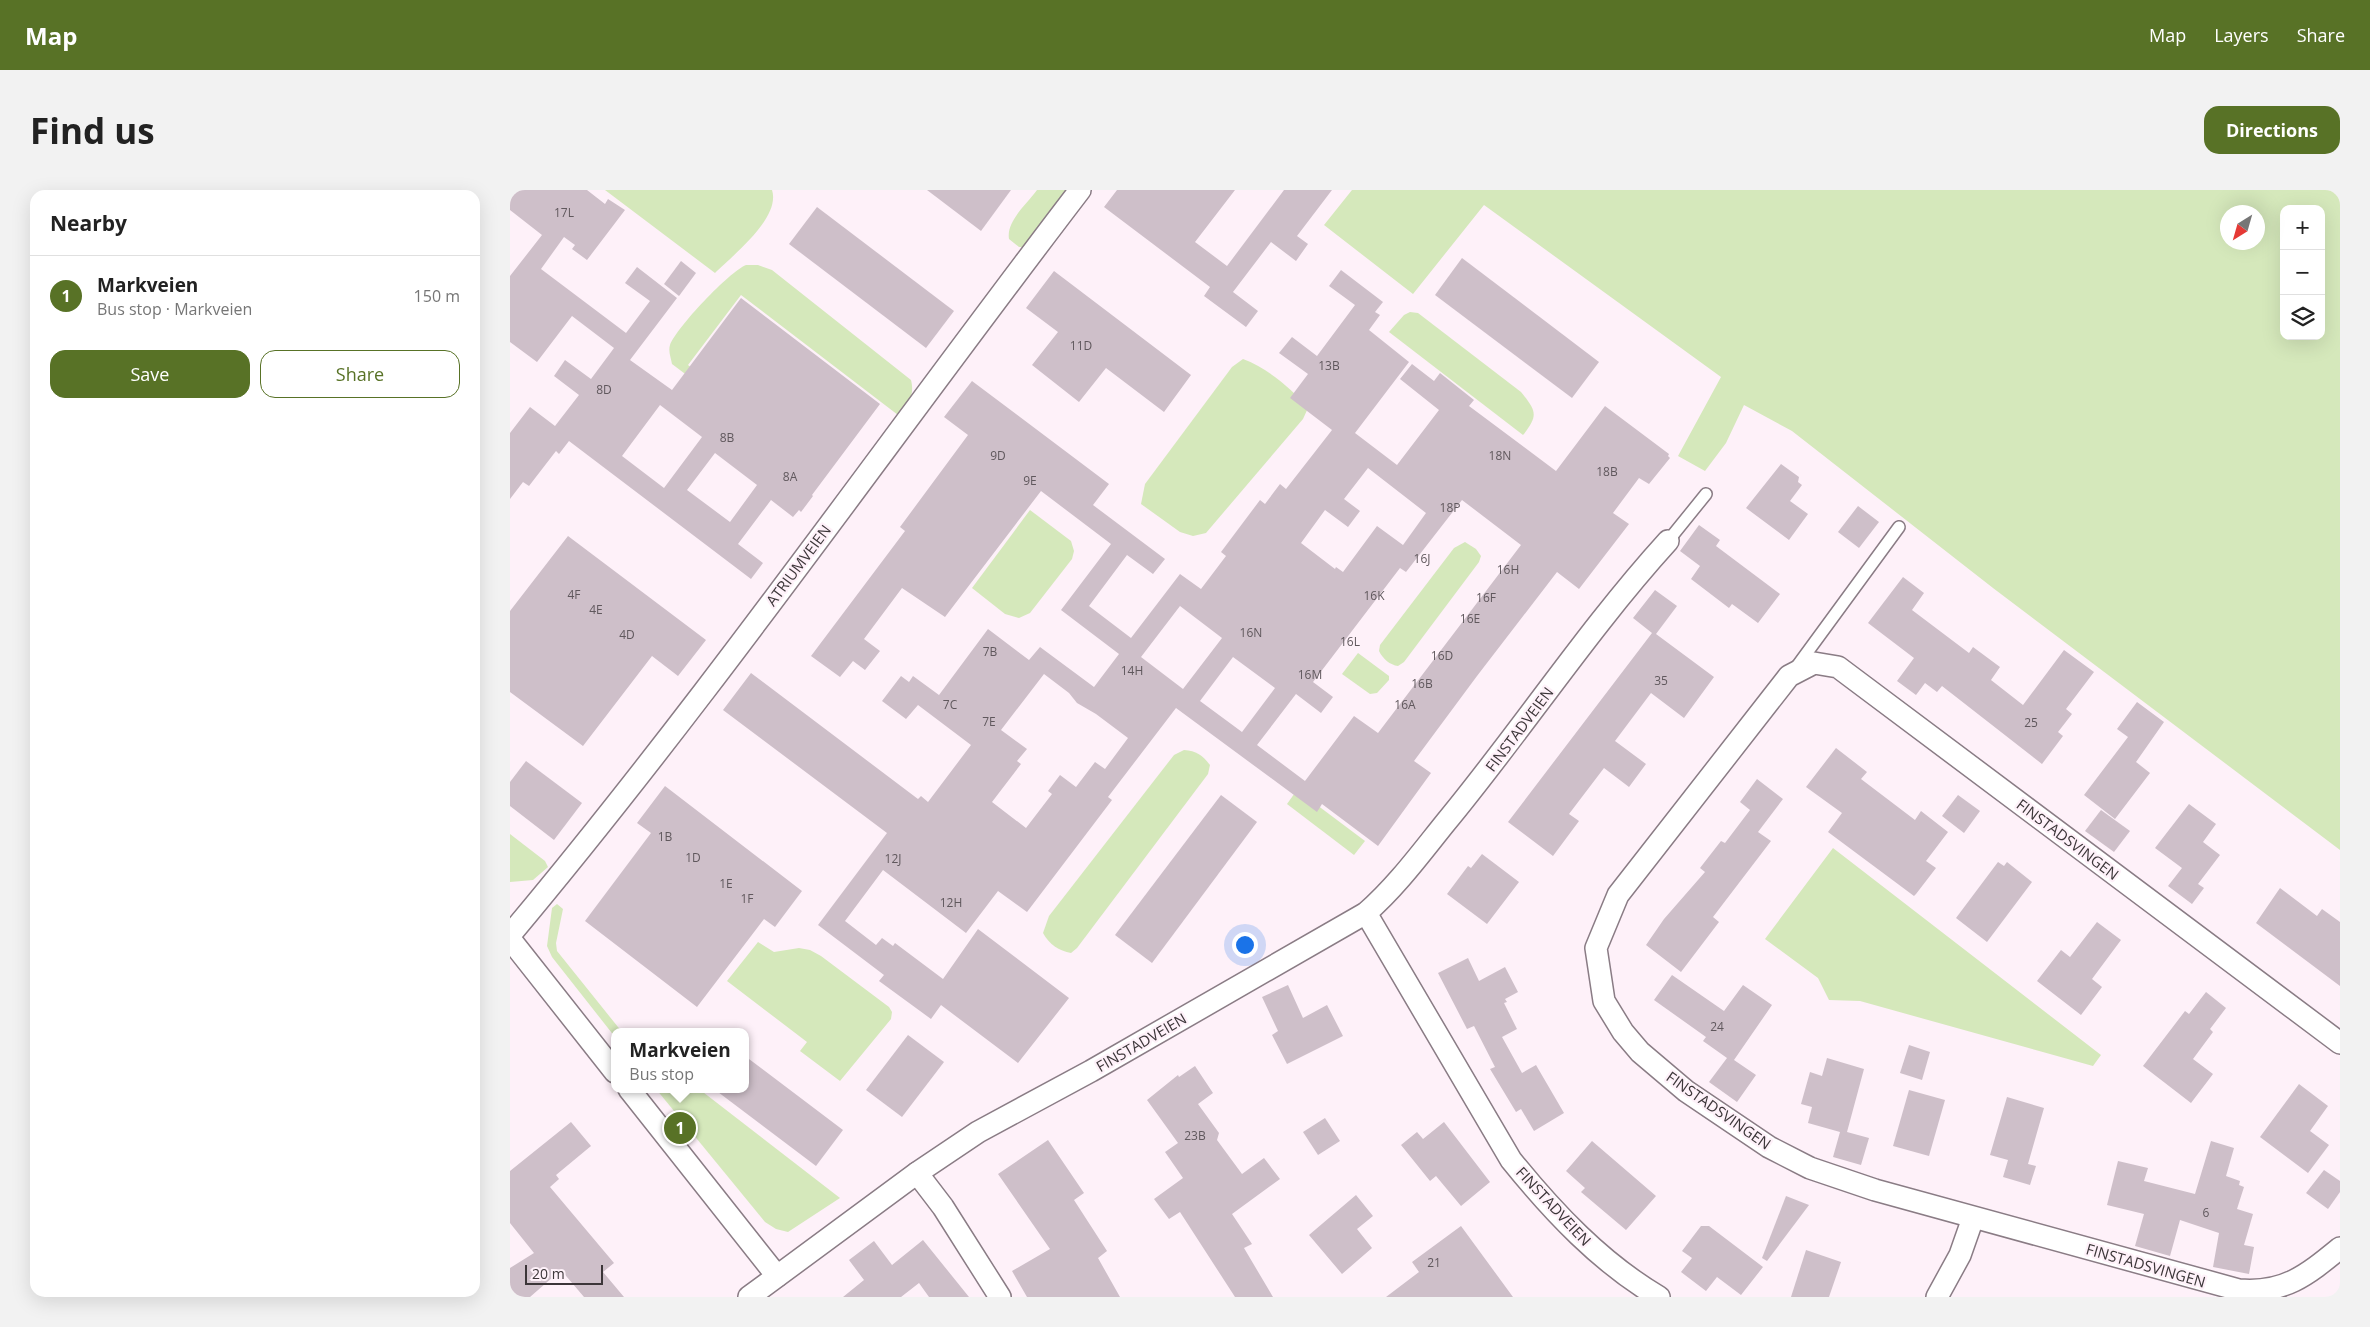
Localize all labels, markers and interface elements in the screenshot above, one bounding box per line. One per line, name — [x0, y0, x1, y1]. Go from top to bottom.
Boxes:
text: Map — [25, 19, 77, 52]
text: Map — [2149, 23, 2186, 47]
text: Layers — [2214, 23, 2269, 47]
text: Share — [2297, 23, 2345, 47]
button: Directions — [2204, 106, 2340, 154]
text: Find us — [30, 107, 155, 154]
house number: 17L — [554, 204, 574, 221]
north arrow — [2220, 205, 2265, 250]
map controls — [2280, 205, 2325, 340]
button: + — [2280, 205, 2325, 250]
text: Nearby — [50, 209, 127, 237]
button: − — [2280, 250, 2325, 295]
text: Markveien — [97, 272, 198, 298]
text: 1 — [61, 285, 71, 307]
text: 150 m — [414, 285, 460, 307]
button: layers — [2280, 295, 2325, 340]
text: Bus stop · Markveien — [97, 298, 252, 320]
house number: 11D — [1070, 337, 1092, 354]
button: Save — [50, 350, 250, 398]
button: Share — [260, 350, 460, 398]
house number: 13B — [1318, 357, 1340, 374]
house number: 8D — [596, 381, 612, 398]
house number: 8B — [720, 429, 735, 446]
house number: 9D — [990, 447, 1006, 464]
house number: 18N — [1489, 447, 1511, 464]
house number: 18B — [1596, 463, 1618, 480]
house number: 8A — [783, 468, 798, 485]
house number: 9E — [1023, 472, 1037, 489]
house number: 18P — [1440, 499, 1460, 516]
street label: ATRIUMVEIEN — [761, 520, 835, 610]
house number: 16J — [1414, 550, 1430, 567]
house number: 16H — [1497, 561, 1519, 578]
house number: 4F — [567, 586, 581, 603]
house number: 16K — [1363, 587, 1385, 604]
house number: 16F — [1476, 589, 1496, 606]
house number: 4E — [589, 601, 603, 618]
house number: 16E — [1460, 610, 1480, 627]
house number: 16N — [1240, 624, 1262, 641]
house number: 4D — [619, 626, 635, 643]
house number: 16L — [1340, 633, 1360, 650]
house number: 7B — [983, 643, 998, 660]
house number: 16D — [1431, 647, 1453, 664]
house number: 14H — [1121, 662, 1143, 679]
house number: 16M — [1298, 666, 1322, 683]
house number: 35 — [1654, 672, 1668, 689]
house number: 16B — [1411, 675, 1433, 692]
street label: FINSTADVEIEN — [1481, 683, 1557, 775]
house number: 7C — [943, 696, 958, 713]
house number: 16A — [1394, 696, 1416, 713]
house number: 7E — [982, 713, 996, 730]
house number: 25 — [2024, 714, 2038, 731]
street label: FINSTADSVINGEN — [2013, 794, 2123, 884]
house number: 1B — [658, 828, 673, 845]
house number: 1D — [685, 849, 701, 866]
house number: 12J — [885, 850, 901, 867]
house number: 1E — [719, 875, 733, 892]
house number: 1F — [740, 890, 754, 907]
house number: 12H — [940, 894, 962, 911]
your location — [1232, 932, 1258, 958]
street label: FINSTADVEIEN — [1092, 1008, 1190, 1076]
house number: 24 — [1710, 1018, 1724, 1035]
popup — [611, 1028, 749, 1093]
text: Markveien — [629, 1037, 731, 1063]
text: Bus stop — [629, 1063, 694, 1085]
street label: FINSTADSVINGEN — [1663, 1066, 1775, 1154]
pin: 1 — [664, 1109, 696, 1147]
house number: 23B — [1184, 1127, 1206, 1144]
street label: FINSTADVEIEN — [1512, 1162, 1596, 1250]
house number: 6 — [2203, 1204, 2210, 1221]
street label: FINSTADSVINGEN — [2084, 1238, 2208, 1292]
house number: 21 — [1427, 1254, 1441, 1271]
scale bar — [525, 1262, 602, 1285]
text: 20 m — [532, 1264, 565, 1283]

